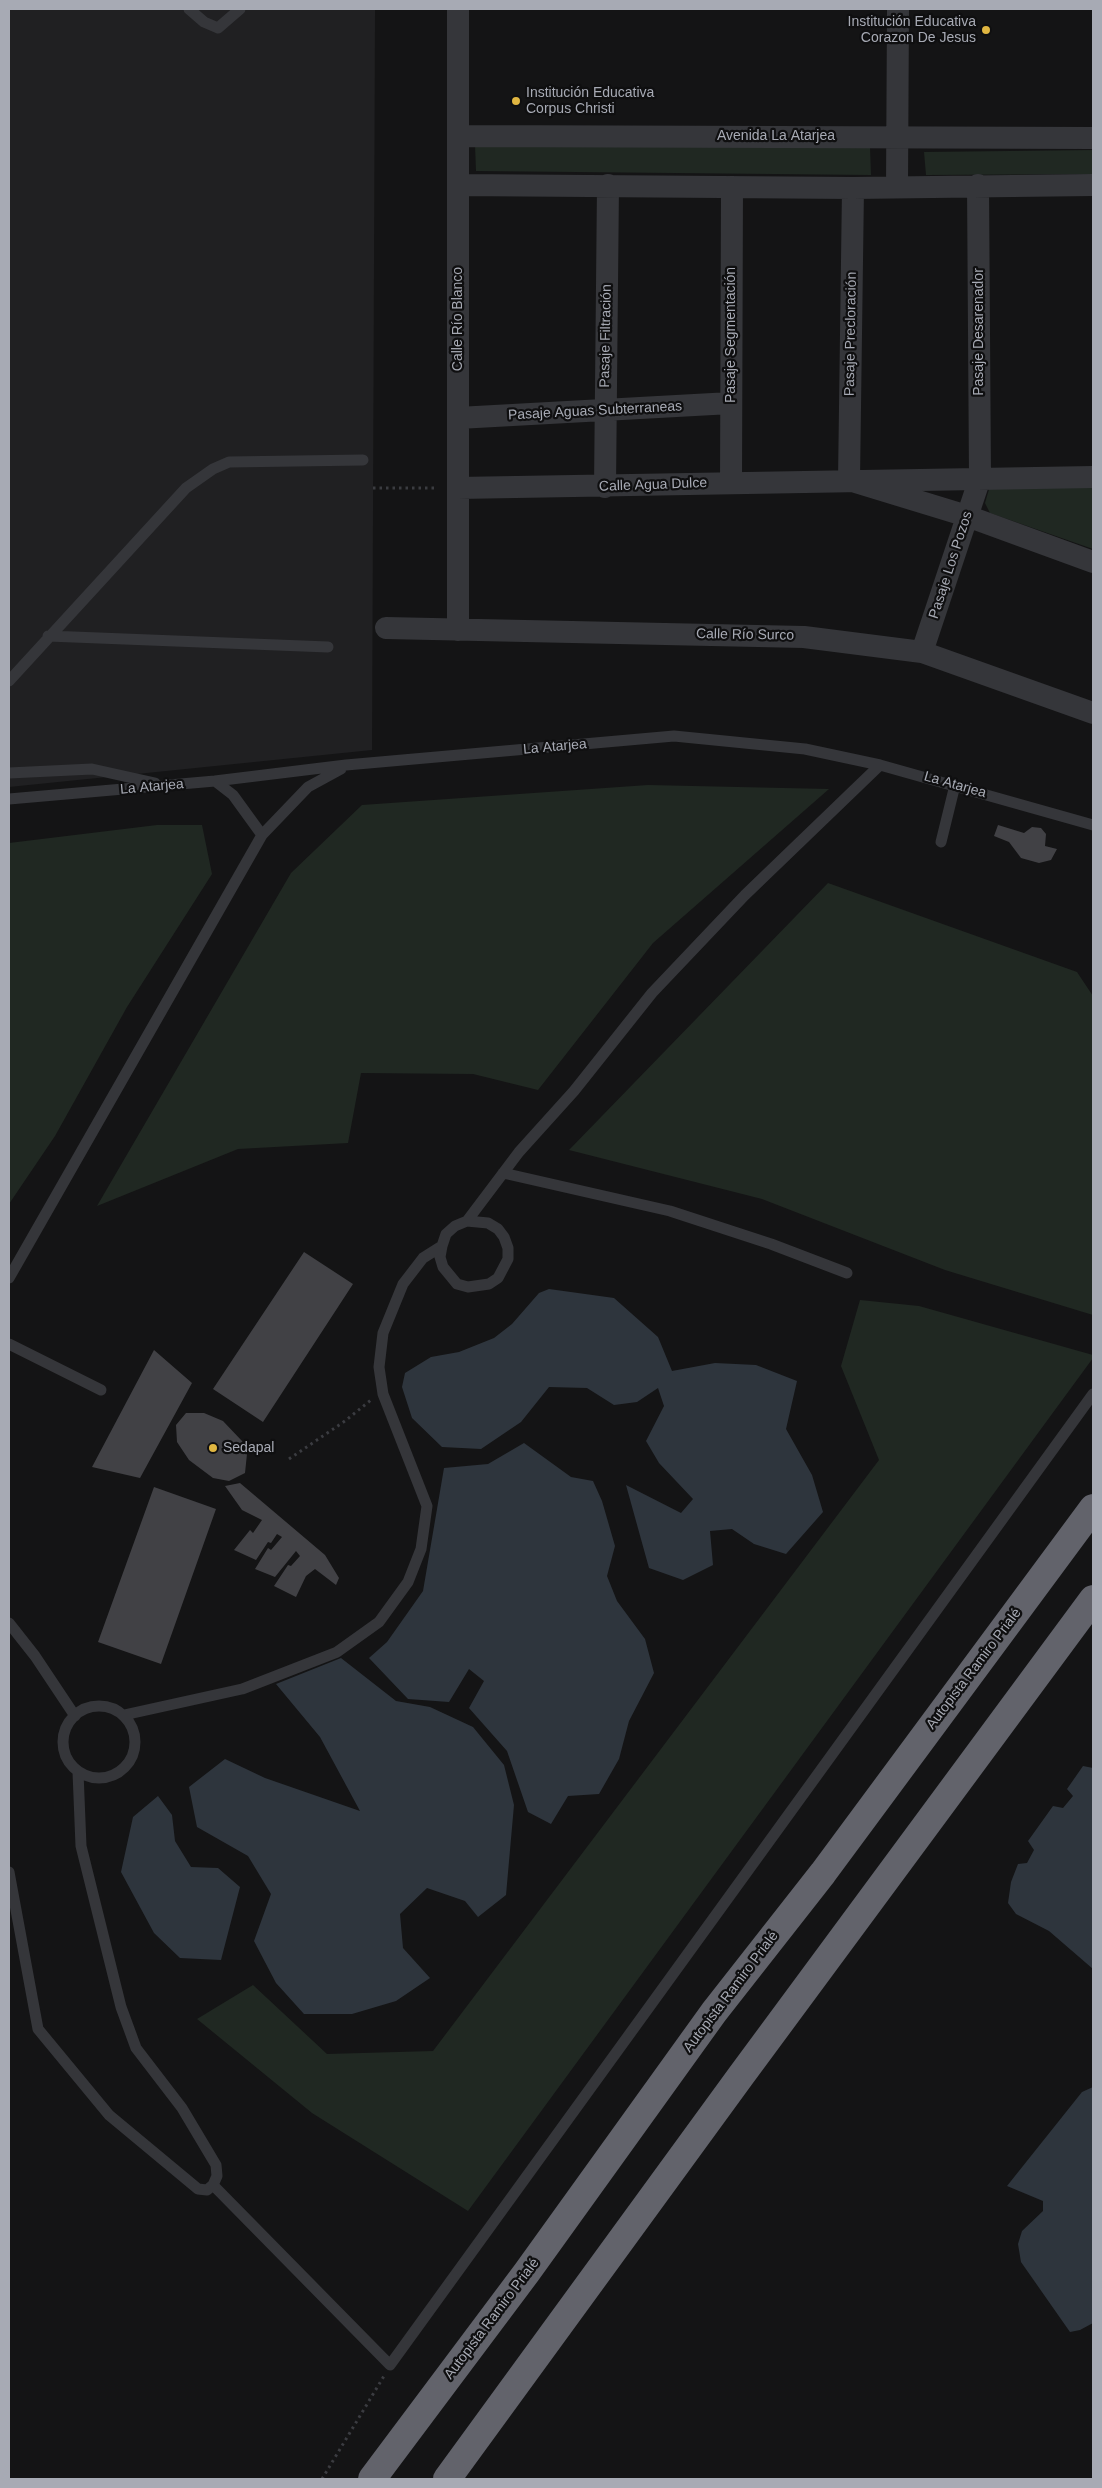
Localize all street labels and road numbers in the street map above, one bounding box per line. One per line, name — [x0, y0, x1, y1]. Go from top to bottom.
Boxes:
street label: Avenida La Atarjea — [717, 128, 835, 144]
street label: Calle Río Blanco — [450, 267, 466, 371]
street label: Pasaje Segmentación — [723, 267, 739, 403]
street label: Pasaje Desarenador — [971, 268, 987, 396]
street label: Pasaje Precloración — [842, 272, 860, 396]
street label: Pasaje Filtración — [597, 284, 615, 388]
street label: Pasaje Aguas Subterraneas — [508, 398, 682, 424]
street label: Calle Agua Dulce — [599, 475, 707, 495]
street label: Pasaje Los Pozos — [926, 509, 976, 621]
street label: Calle Río Surco — [696, 626, 794, 644]
street label: La Atarjea — [522, 736, 588, 758]
street label: La Atarjea — [922, 768, 988, 802]
street label: La Atarjea — [119, 776, 185, 798]
street label: Autopista Ramiro Prialé — [923, 1605, 1025, 1733]
street label: Autopista Ramiro Prialé — [680, 1928, 782, 2056]
street label: Autopista Ramiro Prialé — [441, 2255, 543, 2383]

